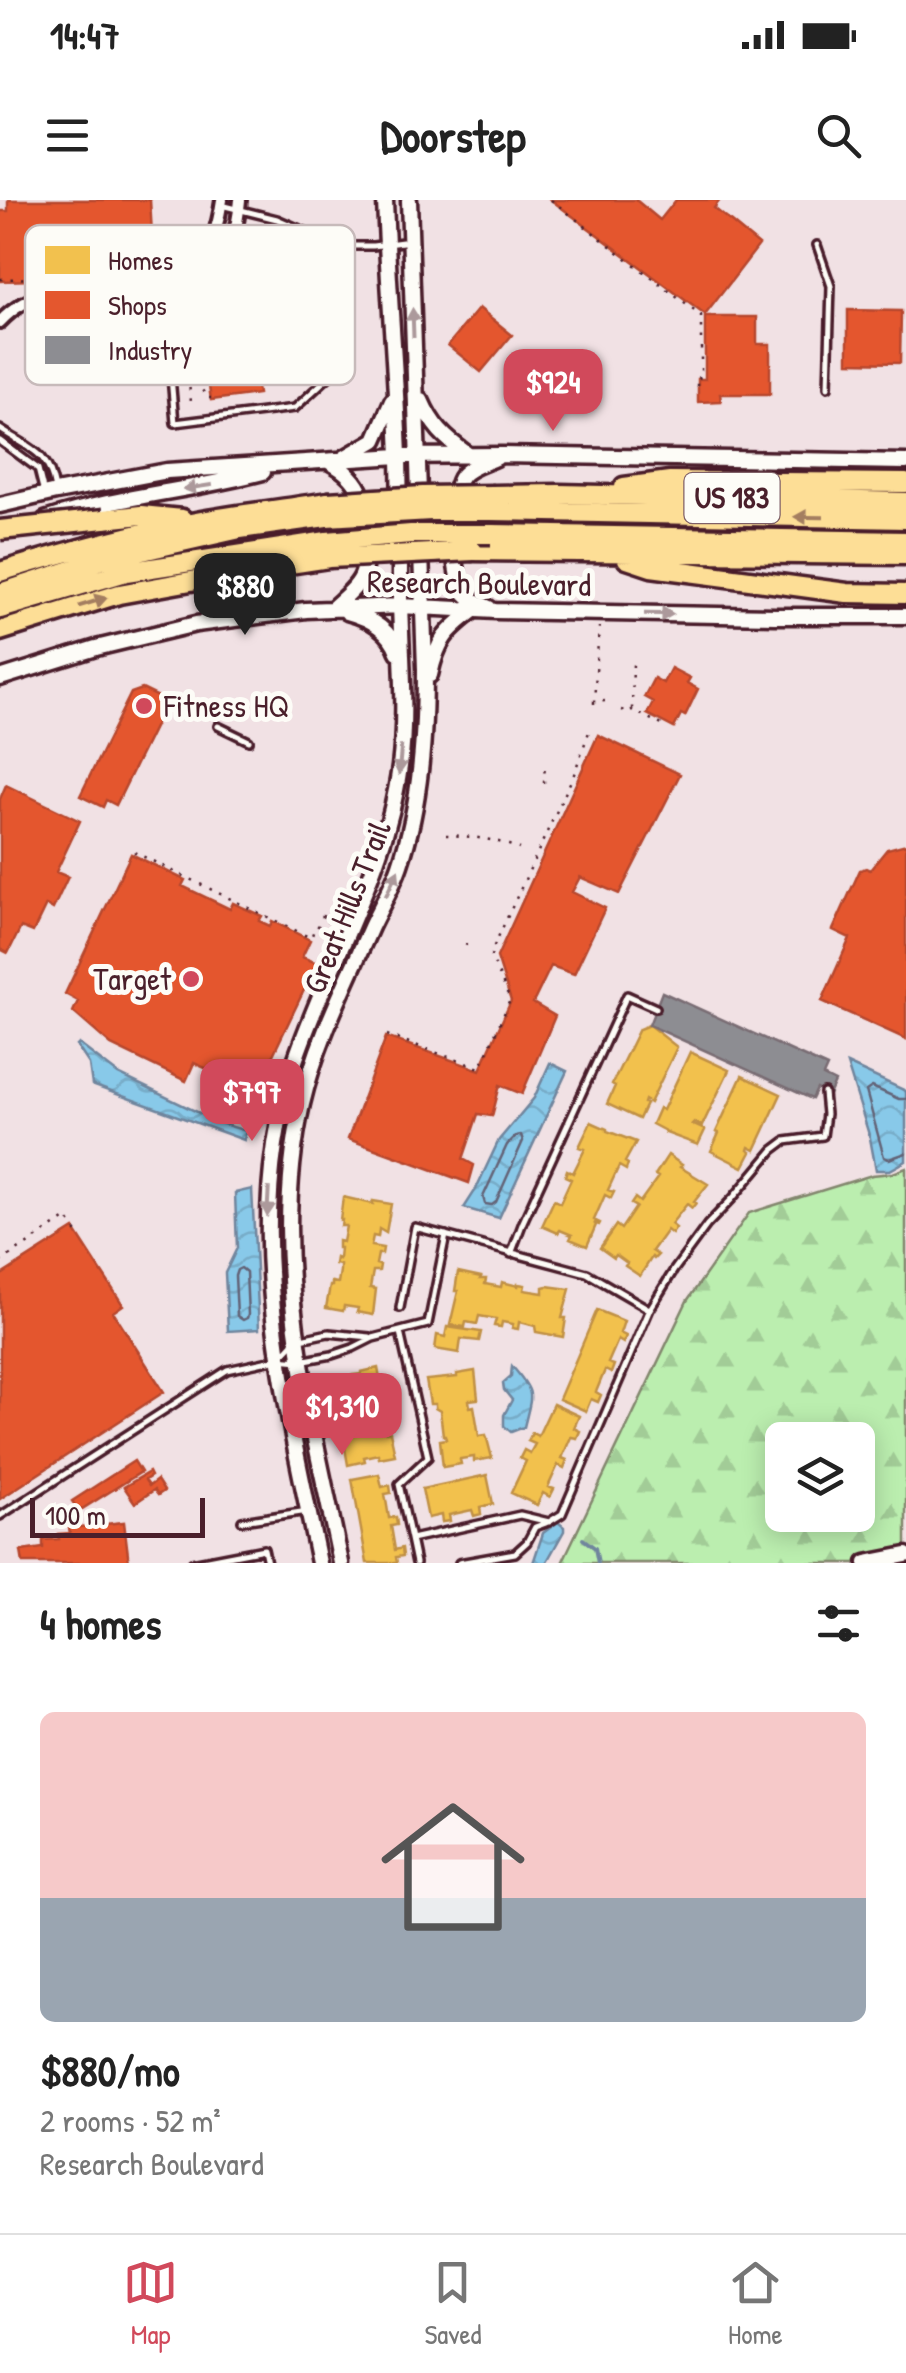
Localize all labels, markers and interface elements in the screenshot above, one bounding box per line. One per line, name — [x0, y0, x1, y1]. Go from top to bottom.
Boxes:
text: 14:47 — [50, 9, 120, 61]
text: Doorstep — [381, 105, 525, 166]
icon: menu — [40, 108, 95, 163]
icon: search — [811, 108, 866, 163]
legend — [25, 225, 355, 385]
text: Homes — [108, 241, 173, 279]
text: Shops — [108, 286, 167, 324]
one-way arrow — [405, 307, 421, 339]
text: Industry — [108, 331, 193, 369]
pin: $924 — [494, 349, 612, 434]
text: $924 — [526, 360, 580, 403]
road number: US 183 — [684, 473, 780, 523]
one-way arrow — [182, 480, 214, 495]
one-way arrow — [792, 509, 824, 525]
pin: $880 — [186, 553, 304, 638]
street label: Research Boulevard — [367, 559, 591, 606]
text: $880 — [216, 564, 274, 607]
one-way arrow — [78, 594, 109, 609]
one-way arrow — [643, 606, 675, 622]
place label: Fitness HQ — [163, 684, 289, 727]
marker: Fitness HQ — [133, 695, 155, 717]
one-way arrow — [391, 745, 407, 777]
street label: Great Hills Trail — [292, 814, 401, 999]
one-way arrow — [383, 868, 400, 897]
place label: Target — [93, 957, 172, 1000]
marker: Target — [180, 968, 202, 990]
pin: $797 — [193, 1059, 311, 1144]
text: $797 — [222, 1070, 282, 1113]
one-way arrow — [260, 1187, 276, 1219]
pin: $1,310 — [261, 1373, 423, 1458]
text: $1,310 — [305, 1384, 379, 1427]
map controls — [765, 1422, 875, 1532]
button: layers — [765, 1422, 875, 1532]
scale bar — [30, 1493, 205, 1538]
text: 100 m — [45, 1496, 106, 1534]
text: 4 homes — [40, 1595, 161, 1652]
icon: filters — [811, 1596, 866, 1651]
icon: home — [363, 1777, 543, 1957]
text: $880/mo — [40, 2042, 180, 2099]
text: 2 rooms · 52 m² — [40, 2099, 221, 2142]
text: Research Boulevard — [40, 2142, 264, 2185]
tab: Map — [123, 2255, 178, 2353]
tab: Saved — [424, 2255, 482, 2353]
tab: Home — [728, 2255, 783, 2353]

